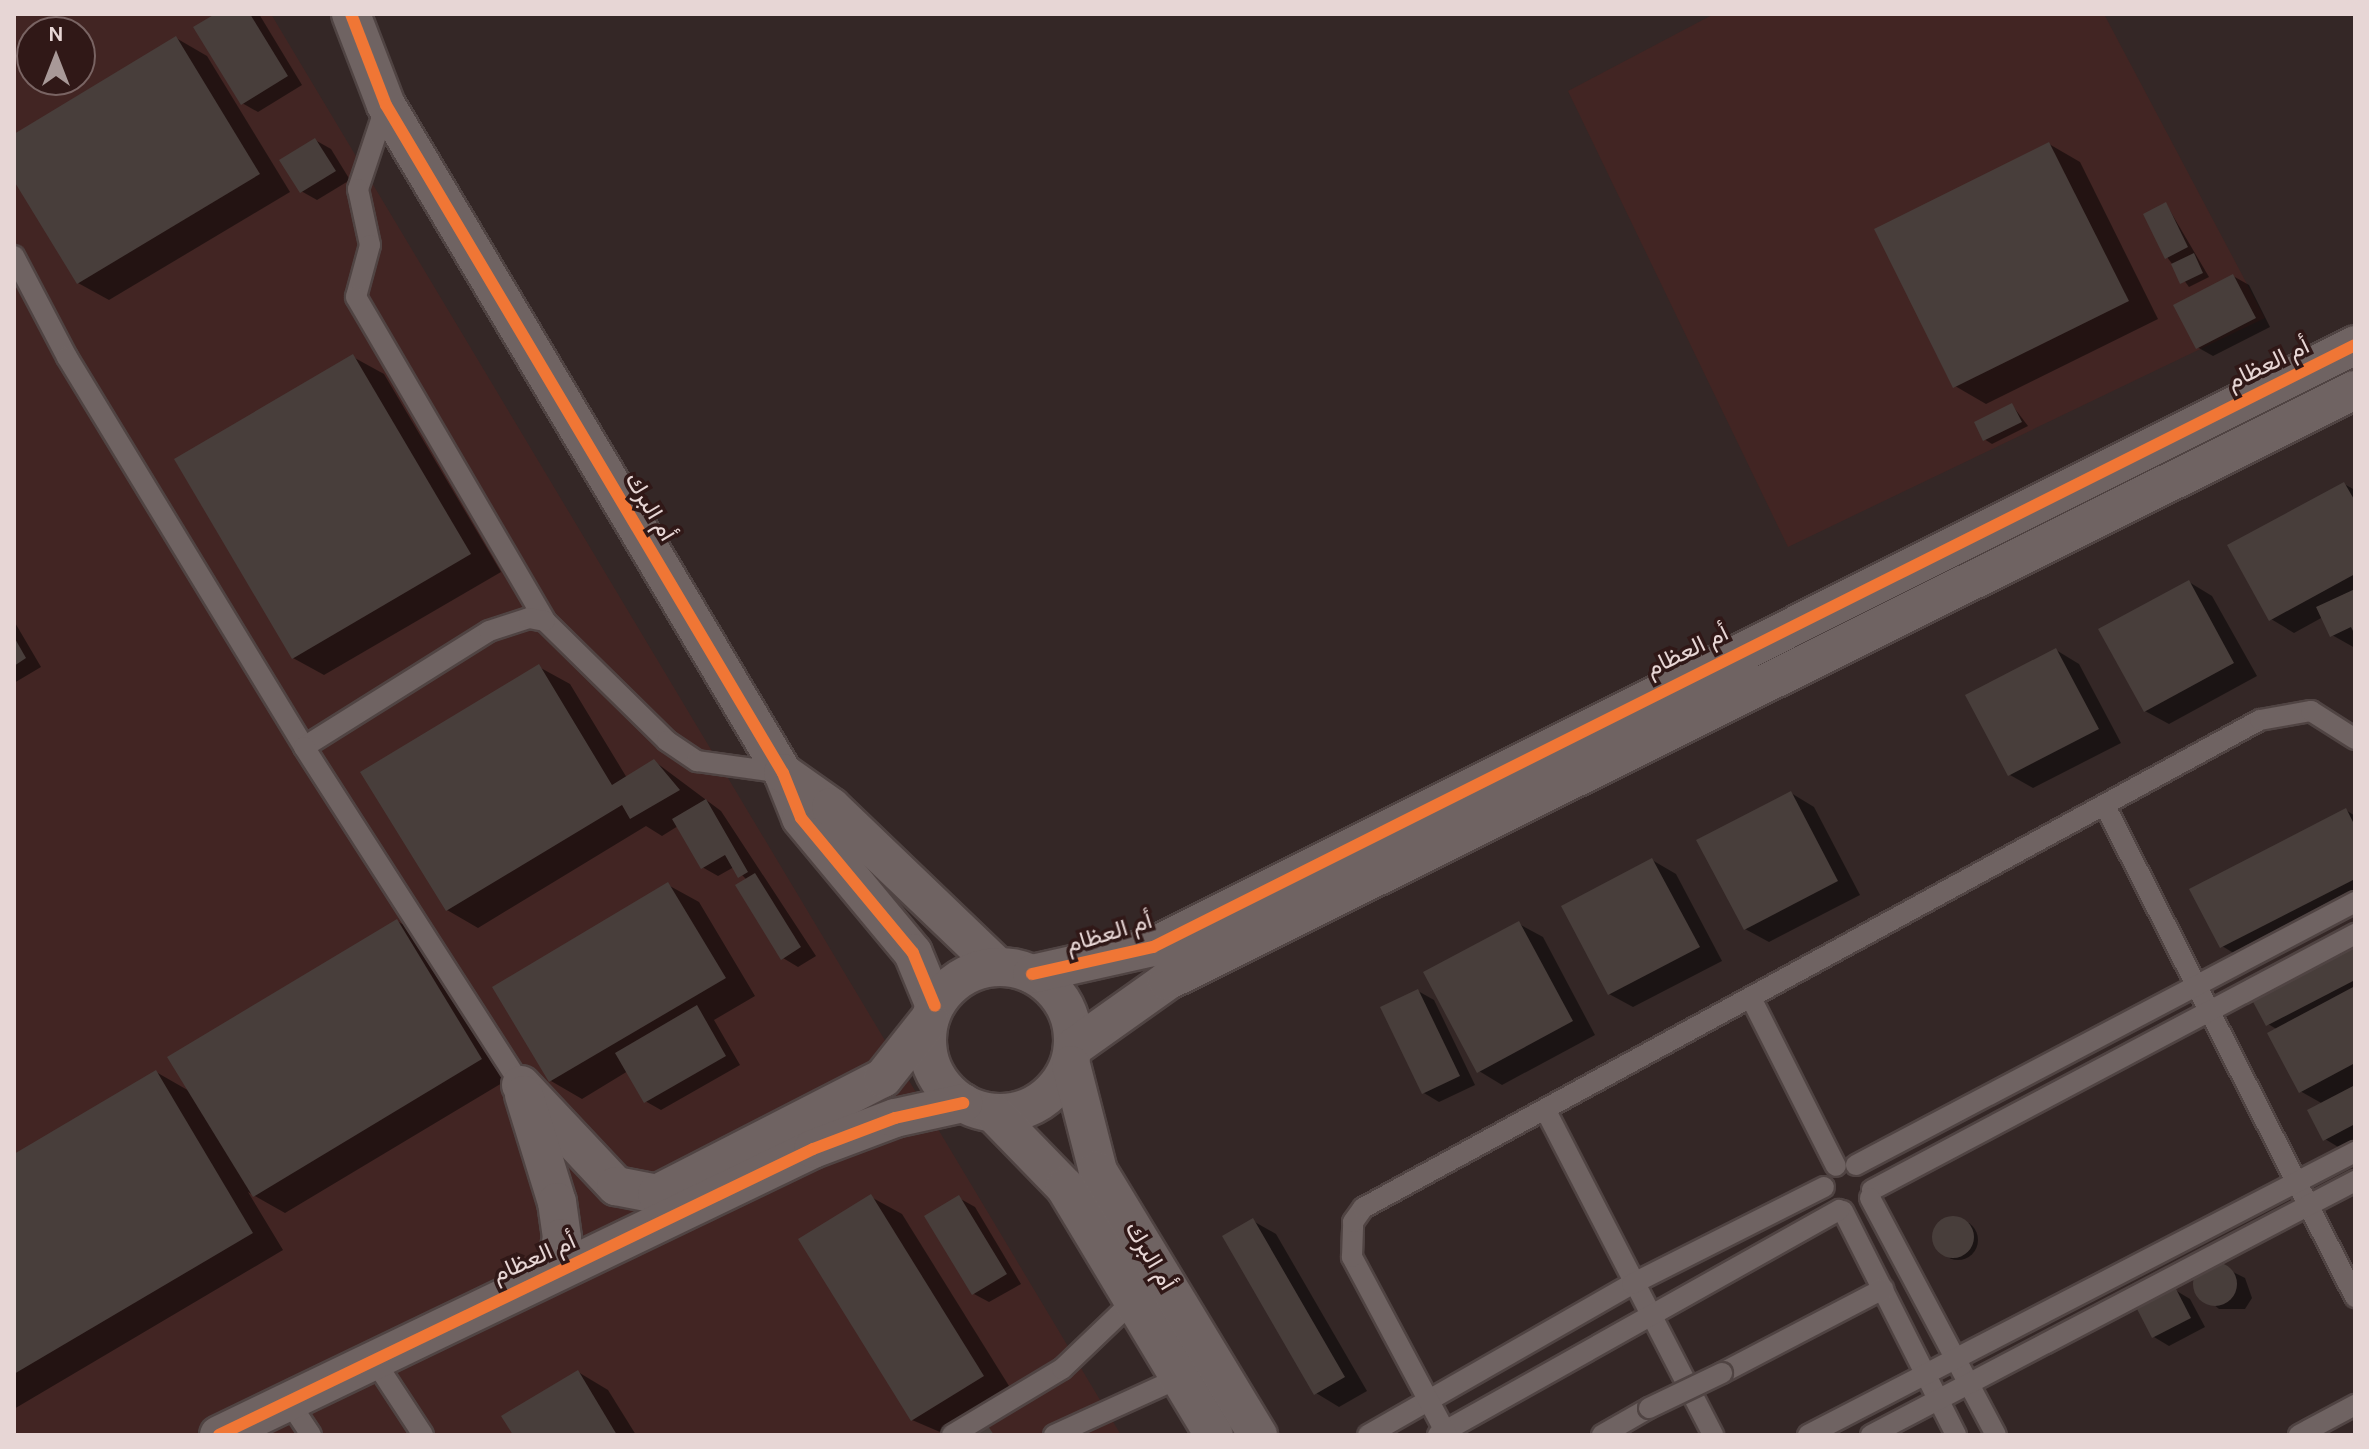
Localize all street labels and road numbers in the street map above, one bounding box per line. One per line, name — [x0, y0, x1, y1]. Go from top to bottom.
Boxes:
street label: أم العظام — [2222, 332, 2314, 396]
street label: أم البرك — [618, 467, 682, 547]
street label: أم العظام — [1641, 619, 1733, 683]
street label: أم العظام — [1062, 906, 1156, 960]
street label: أم البرك — [1118, 1216, 1182, 1296]
street label: أم العظام — [488, 1227, 580, 1289]

